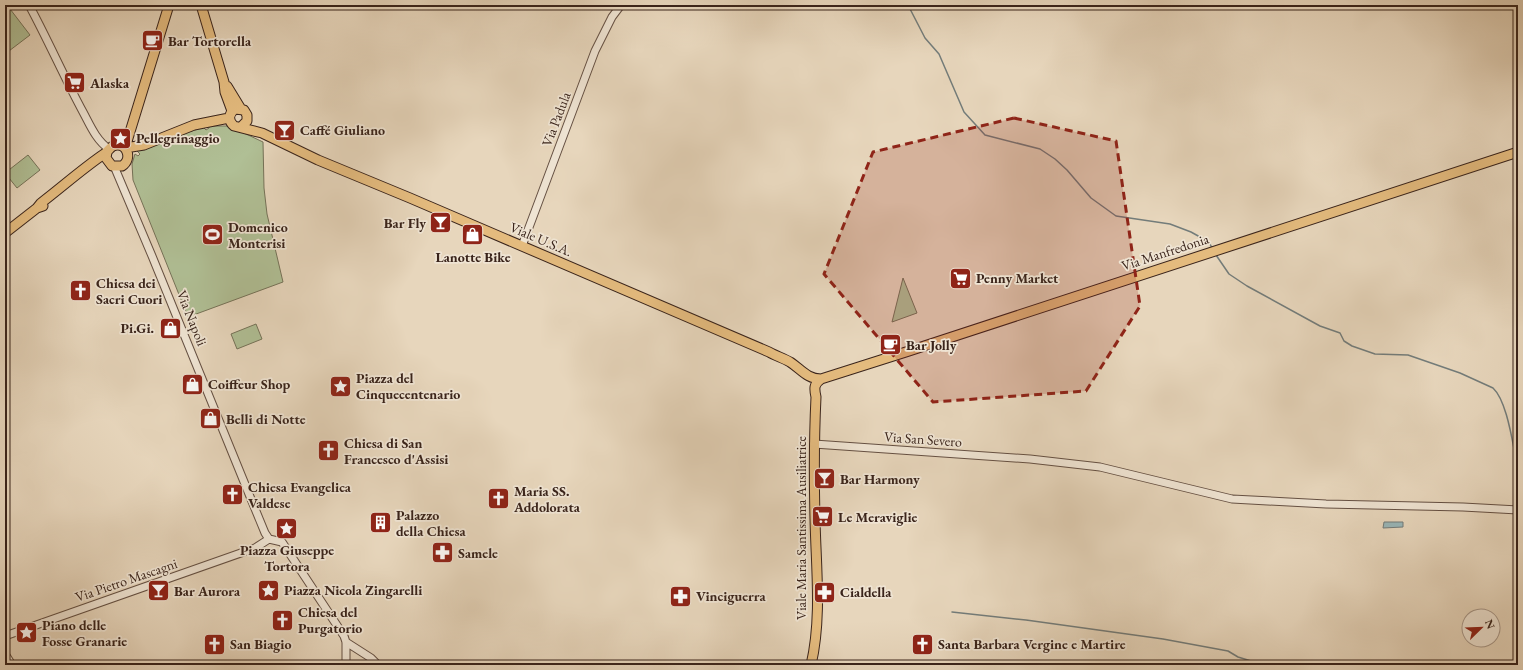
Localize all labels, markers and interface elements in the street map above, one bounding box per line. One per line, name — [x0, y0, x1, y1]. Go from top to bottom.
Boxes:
cafe icon: Bar Tortorella — [140, 28, 166, 54]
place label: Bar Tortorella — [168, 32, 252, 50]
supermarket icon: Alaska — [62, 70, 88, 96]
place label: Alaska — [89, 74, 130, 92]
street label: Via Padula — [537, 89, 575, 149]
bar icon: Caffé Giuliano — [271, 117, 297, 143]
place label: Caffé Giuliano — [300, 121, 385, 139]
place icon: Pellegrinaggio — [108, 125, 134, 151]
place label: Pellegrinaggio — [136, 129, 220, 147]
bar icon: Bar Fly — [428, 210, 454, 236]
place label: Bar Fly — [384, 214, 426, 232]
place label: Domenico Monterisi — [228, 218, 288, 252]
street label: Viale U.S.A. — [507, 218, 575, 260]
sports icon: Domenico Monterisi — [200, 222, 226, 248]
shop icon: Lanotte Bike — [460, 222, 486, 248]
street label: Via Manfredonia — [1119, 229, 1212, 275]
place label: Lanotte Bike — [436, 248, 511, 266]
supermarket icon: Penny Market — [947, 265, 973, 291]
place label: Penny Market — [976, 269, 1059, 287]
place label: Chiesa dei Sacri Cuori — [96, 274, 162, 308]
church icon: Chiesa dei Sacri Cuori — [68, 278, 94, 304]
street label: Via Napoli — [173, 288, 211, 349]
shop icon: Pi.Gi. — [157, 315, 183, 341]
place label: Pi.Gi. — [121, 319, 154, 337]
cafe icon: Bar Jolly — [878, 332, 904, 358]
place label: Bar Jolly — [906, 336, 957, 354]
place label: Piazza del Cinquecentenario — [356, 369, 460, 403]
shop icon: Coiffeur Shop — [179, 371, 205, 397]
place icon: Piazza del Cinquecentenario — [328, 373, 354, 399]
place label: Coiffeur Shop — [208, 375, 290, 393]
shop icon: Belli di Notte — [198, 406, 224, 432]
place label: Belli di Notte — [226, 410, 306, 428]
street label: Via San Severo — [883, 427, 963, 451]
place label: Chiesa di San Francesco d'Assisi — [344, 434, 449, 468]
street label: Viale Maria Santissima Ausiliatrice — [792, 435, 810, 620]
church icon: Chiesa di San Francesco d'Assisi — [315, 438, 341, 464]
bar icon: Bar Harmony — [812, 466, 838, 492]
place label: Bar Harmony — [840, 470, 920, 488]
place label: Chiesa Evangelica Valdese — [248, 478, 352, 512]
church icon: Chiesa Evangelica Valdese — [220, 482, 246, 508]
place label: Maria SS. Addolorata — [513, 482, 581, 516]
church icon: Maria SS. Addolorata — [485, 486, 511, 512]
supermarket icon: Le Meraviglie — [810, 504, 836, 530]
place label: Palazzo della Chiesa — [396, 506, 467, 540]
place label: Le Meraviglie — [838, 508, 918, 526]
building icon: Palazzo della Chiesa — [368, 510, 394, 536]
place icon: Piazza Giuseppe Tortora — [274, 515, 300, 541]
pharmacy icon: Samele — [429, 540, 455, 566]
place label: Piazza Giuseppe Tortora — [240, 541, 334, 575]
place label: Samele — [458, 544, 498, 562]
street label: Via Pietro Mascagni — [73, 554, 180, 606]
place icon: Piazza Nicola Zingarelli — [256, 577, 282, 603]
bar icon: Bar Aurora — [145, 578, 171, 604]
pharmacy icon: Cialdella — [812, 579, 838, 605]
place label: Piazza Nicola Zingarelli — [284, 581, 422, 599]
place label: Bar Aurora — [174, 582, 241, 600]
pharmacy icon: Vinciguerra — [667, 583, 693, 609]
place label: Cialdella — [840, 583, 892, 601]
place label: Vinciguerra — [696, 587, 767, 605]
place label: Chiesa del Purgatorio — [298, 603, 362, 637]
church icon: Chiesa del Purgatorio — [270, 607, 296, 633]
north arrow — [1461, 608, 1501, 648]
place label: Piano delle Fosse Granarie — [42, 616, 127, 650]
text: N — [1482, 617, 1498, 631]
place icon: Piano delle Fosse Granarie — [13, 620, 39, 646]
church icon: San Biagio — [202, 631, 228, 657]
church icon: Santa Barbara Vergine e Martire — [909, 631, 935, 657]
place label: San Biagio — [230, 635, 292, 653]
place label: Santa Barbara Vergine e Martire — [938, 635, 1126, 653]

